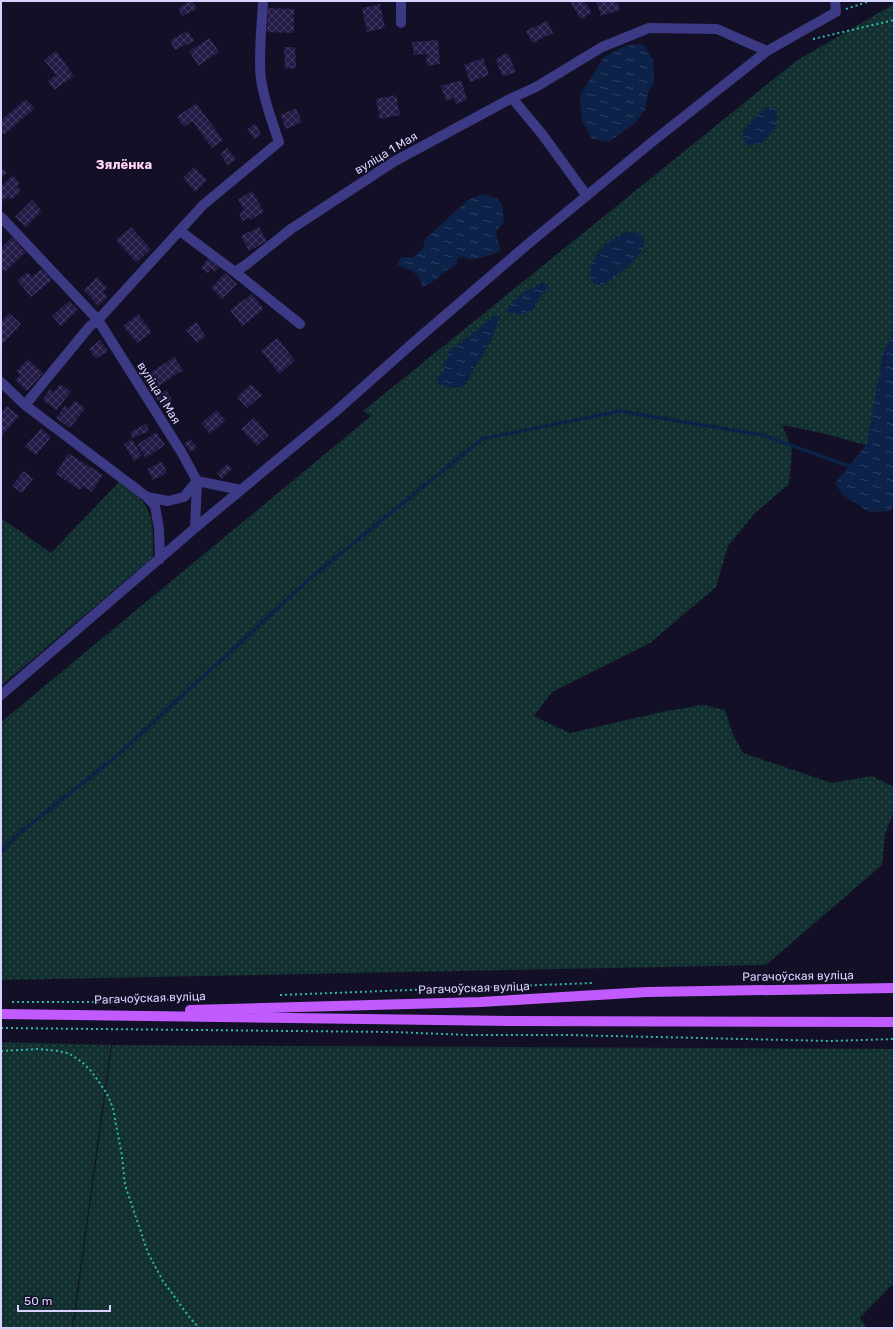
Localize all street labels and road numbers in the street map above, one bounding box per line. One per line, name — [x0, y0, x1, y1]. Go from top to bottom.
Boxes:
street label: вуліца 1 Мая — [352, 129, 420, 177]
street label: вуліца 1 Мая — [134, 359, 184, 427]
street label: Рагачоўская вуліца — [742, 968, 854, 984]
street label: Рагачоўская вуліца — [418, 979, 530, 997]
street label: Рагачоўская вуліца — [94, 989, 206, 1007]

